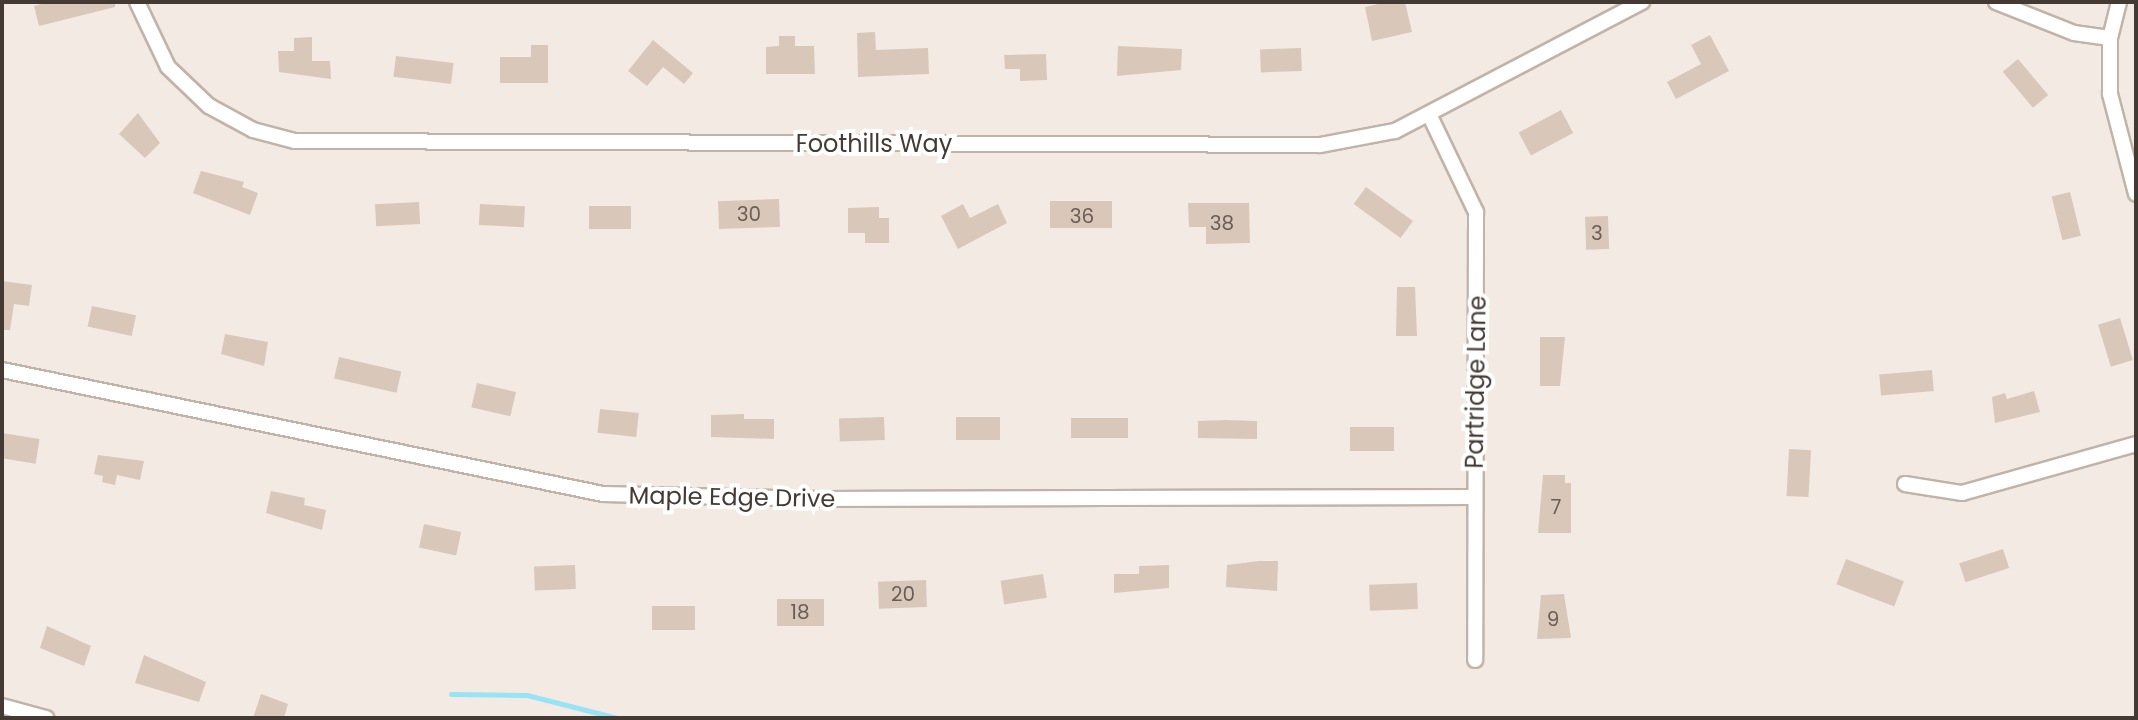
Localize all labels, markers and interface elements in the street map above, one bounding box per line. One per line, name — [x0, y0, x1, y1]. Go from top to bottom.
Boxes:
street label: Foothills Way — [796, 130, 952, 158]
house number: 30 — [737, 202, 761, 226]
house number: 36 — [1070, 204, 1094, 228]
house number: 38 — [1210, 211, 1234, 235]
house number: 3 — [1591, 221, 1603, 245]
street label: Partridge Lane — [1460, 295, 1492, 469]
street label: Maple Edge Drive — [629, 481, 835, 513]
house number: 7 — [1551, 495, 1561, 519]
house number: 20 — [891, 582, 915, 606]
house number: 18 — [790, 600, 810, 624]
house number: 9 — [1547, 607, 1559, 631]

